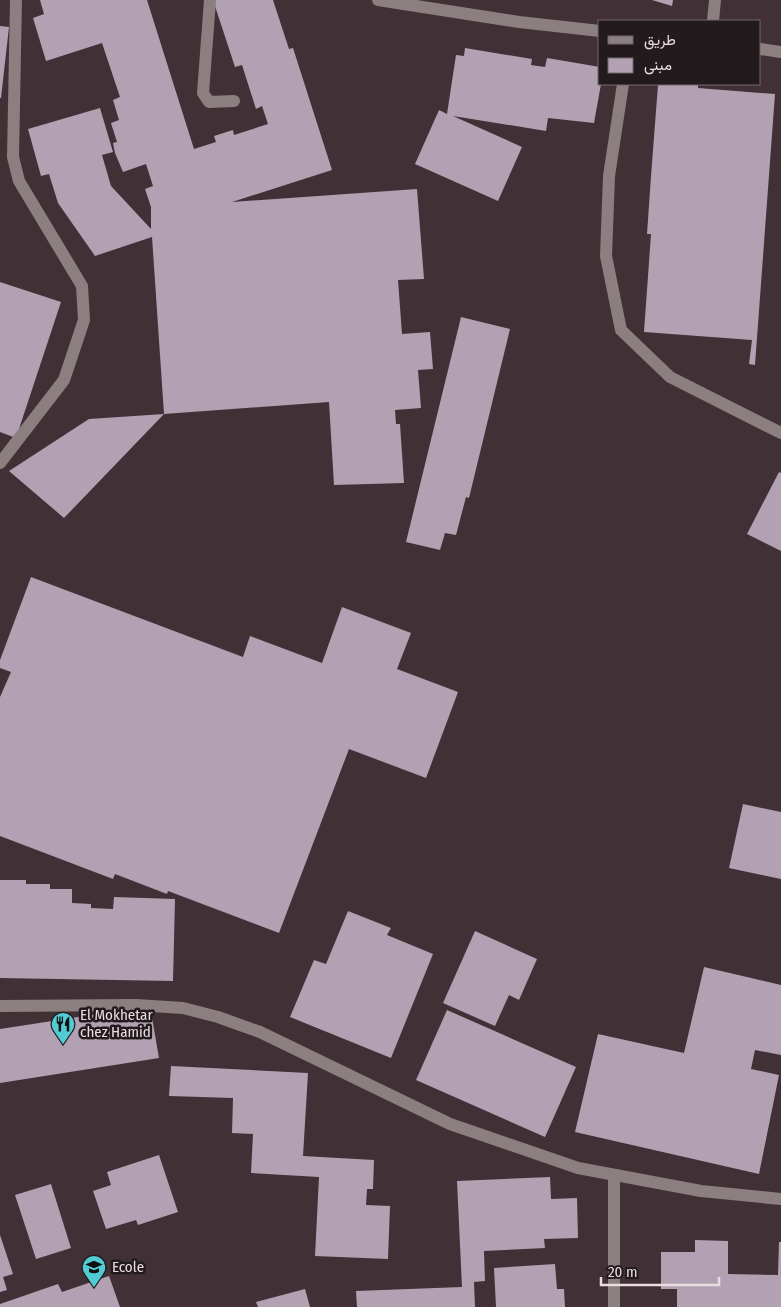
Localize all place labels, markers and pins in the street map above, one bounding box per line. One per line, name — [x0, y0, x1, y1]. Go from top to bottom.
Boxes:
place label: El Mokhetar chez Hamid — [80, 1006, 153, 1041]
restaurant icon: El Mokhetar chez Hamid — [50, 1011, 76, 1045]
school or university icon: Ecole — [81, 1254, 107, 1288]
place label: Ecole — [112, 1258, 144, 1276]

